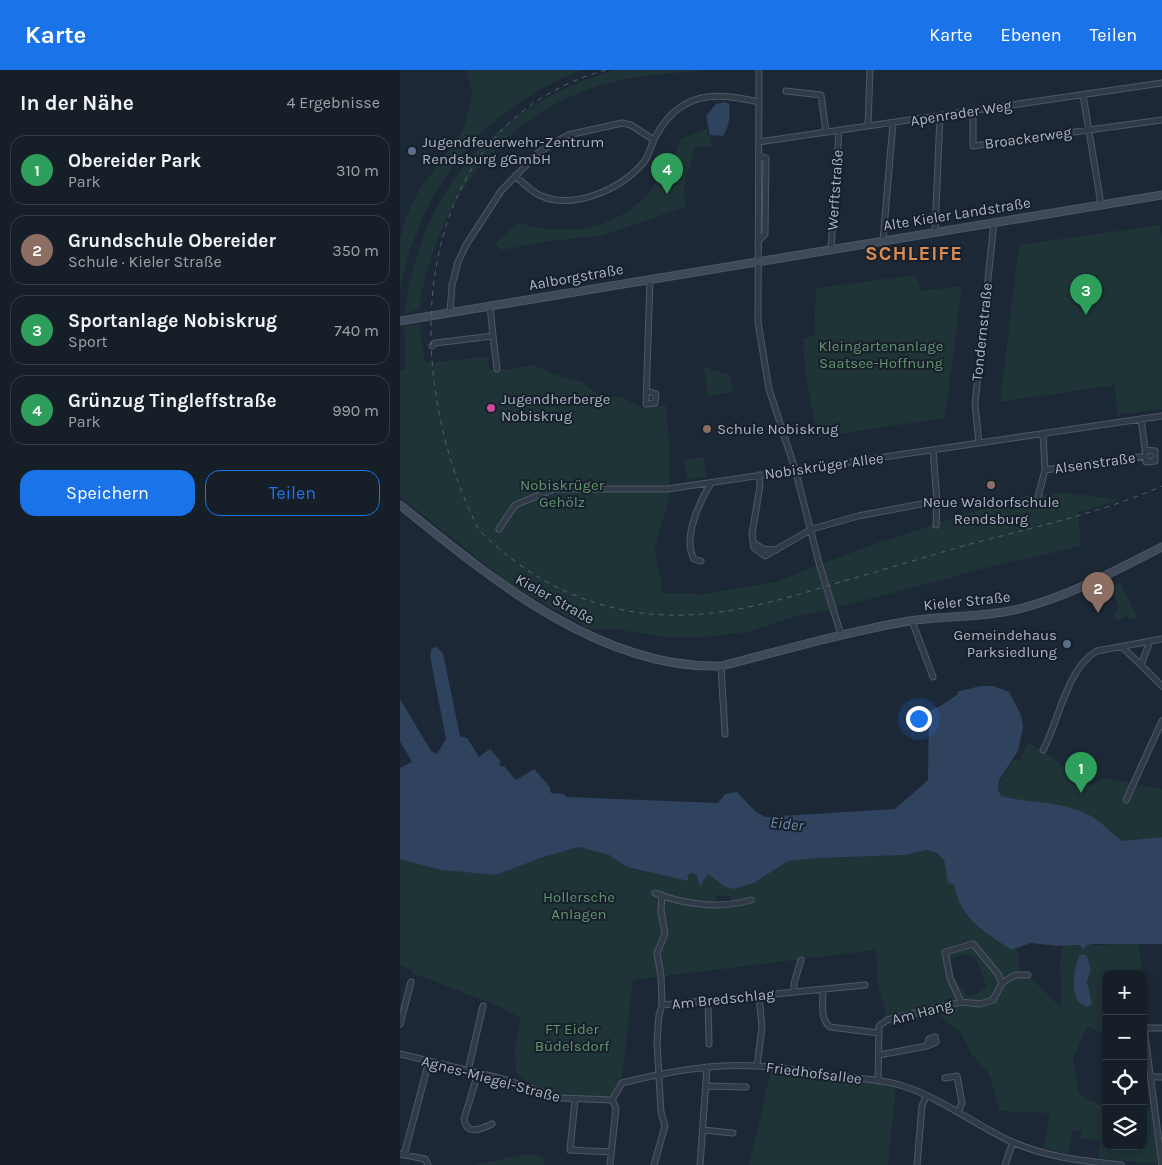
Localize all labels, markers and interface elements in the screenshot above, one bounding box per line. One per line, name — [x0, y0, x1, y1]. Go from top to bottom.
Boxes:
text: Karte — [25, 21, 86, 49]
text: Karte — [929, 24, 973, 46]
text: Ebenen — [1001, 24, 1062, 46]
text: Teilen — [1090, 24, 1137, 46]
text: In der Nähe — [20, 91, 134, 115]
text: 4 Ergebnisse — [287, 93, 380, 112]
street label: Apenrader Weg — [909, 96, 1014, 130]
street label: Broackerweg — [983, 123, 1073, 153]
place label: Jugendfeuerwehr-Zentrum Rendsburg gGmbH — [422, 133, 604, 168]
marker: Jugendfeuerwehr-Zentrum Rendsburg gGmbH — [406, 145, 418, 157]
street label: Werftstraße — [823, 149, 847, 231]
text: Obereider Park — [68, 150, 201, 172]
pin: 4 — [651, 153, 683, 194]
text: 1 — [34, 161, 40, 180]
text: 310 m — [336, 161, 379, 180]
text: Park — [68, 172, 100, 191]
street label: Alte Kieler Landstraße — [882, 193, 1032, 235]
text: Grundschule Obereider — [68, 230, 276, 252]
text: 2 — [32, 241, 42, 260]
text: 350 m — [332, 241, 379, 260]
district label: SCHLEIFE — [865, 242, 963, 265]
text: Schule · Kieler Straße — [68, 252, 222, 271]
street label: Aalborgstraße — [527, 260, 625, 294]
pin: 3 — [1070, 274, 1102, 315]
street label: Tondernstraße — [968, 282, 996, 382]
text: Sportanlage Nobiskrug — [68, 310, 277, 332]
text: 3 — [32, 321, 42, 340]
text: 740 m — [334, 321, 379, 340]
text: Sport — [68, 332, 108, 351]
park label: Kleingartenanlage Saatsee-Hoffnung — [818, 337, 944, 372]
text: Grünzug Tingleffstraße — [68, 390, 277, 412]
place label: Jugendherberge Nobiskrug — [501, 390, 610, 425]
text: 4 — [32, 401, 42, 420]
text: 990 m — [332, 401, 379, 420]
marker: Jugendherberge Nobiskrug — [485, 402, 497, 414]
text: Park — [68, 412, 100, 431]
place label: Schule Nobiskrug — [717, 420, 839, 438]
marker: Schule Nobiskrug — [701, 423, 713, 435]
street label: Alsenstraße — [1053, 448, 1137, 478]
street label: Nobiskrüger Allee — [763, 449, 885, 483]
button: Speichern — [20, 470, 195, 516]
button: Teilen — [205, 470, 380, 516]
park label: Nobiskrüger Gehölz — [520, 476, 605, 511]
marker: Neue Waldorfschule Rendsburg — [985, 479, 997, 491]
place label: Neue Waldorfschule Rendsburg — [923, 493, 1059, 528]
street label: Kieler Straße — [512, 570, 598, 628]
pin: 2 — [1082, 572, 1114, 613]
street label: Kieler Straße — [923, 587, 1011, 615]
place label: Gemeindehaus Parksiedlung — [954, 626, 1058, 661]
marker: Gemeindehaus Parksiedlung — [1061, 638, 1073, 650]
your location — [906, 706, 932, 732]
pin: 1 — [1065, 752, 1097, 793]
water label: Eider — [769, 812, 805, 835]
park label: Hollersche Anlagen — [543, 888, 615, 923]
map controls — [1102, 970, 1147, 1150]
button: + — [1102, 970, 1147, 1015]
street label: Am Bredschlag — [671, 985, 776, 1013]
street label: Am Hang — [890, 995, 955, 1029]
button: − — [1102, 1015, 1147, 1060]
park label: FT Eider Büdelsdorf — [535, 1020, 610, 1055]
street label: Agnes-Miegel-Straße — [420, 1052, 562, 1106]
street label: Friedhofsallee — [765, 1058, 863, 1088]
button: locate — [1102, 1060, 1147, 1105]
button: layers — [1102, 1105, 1147, 1150]

